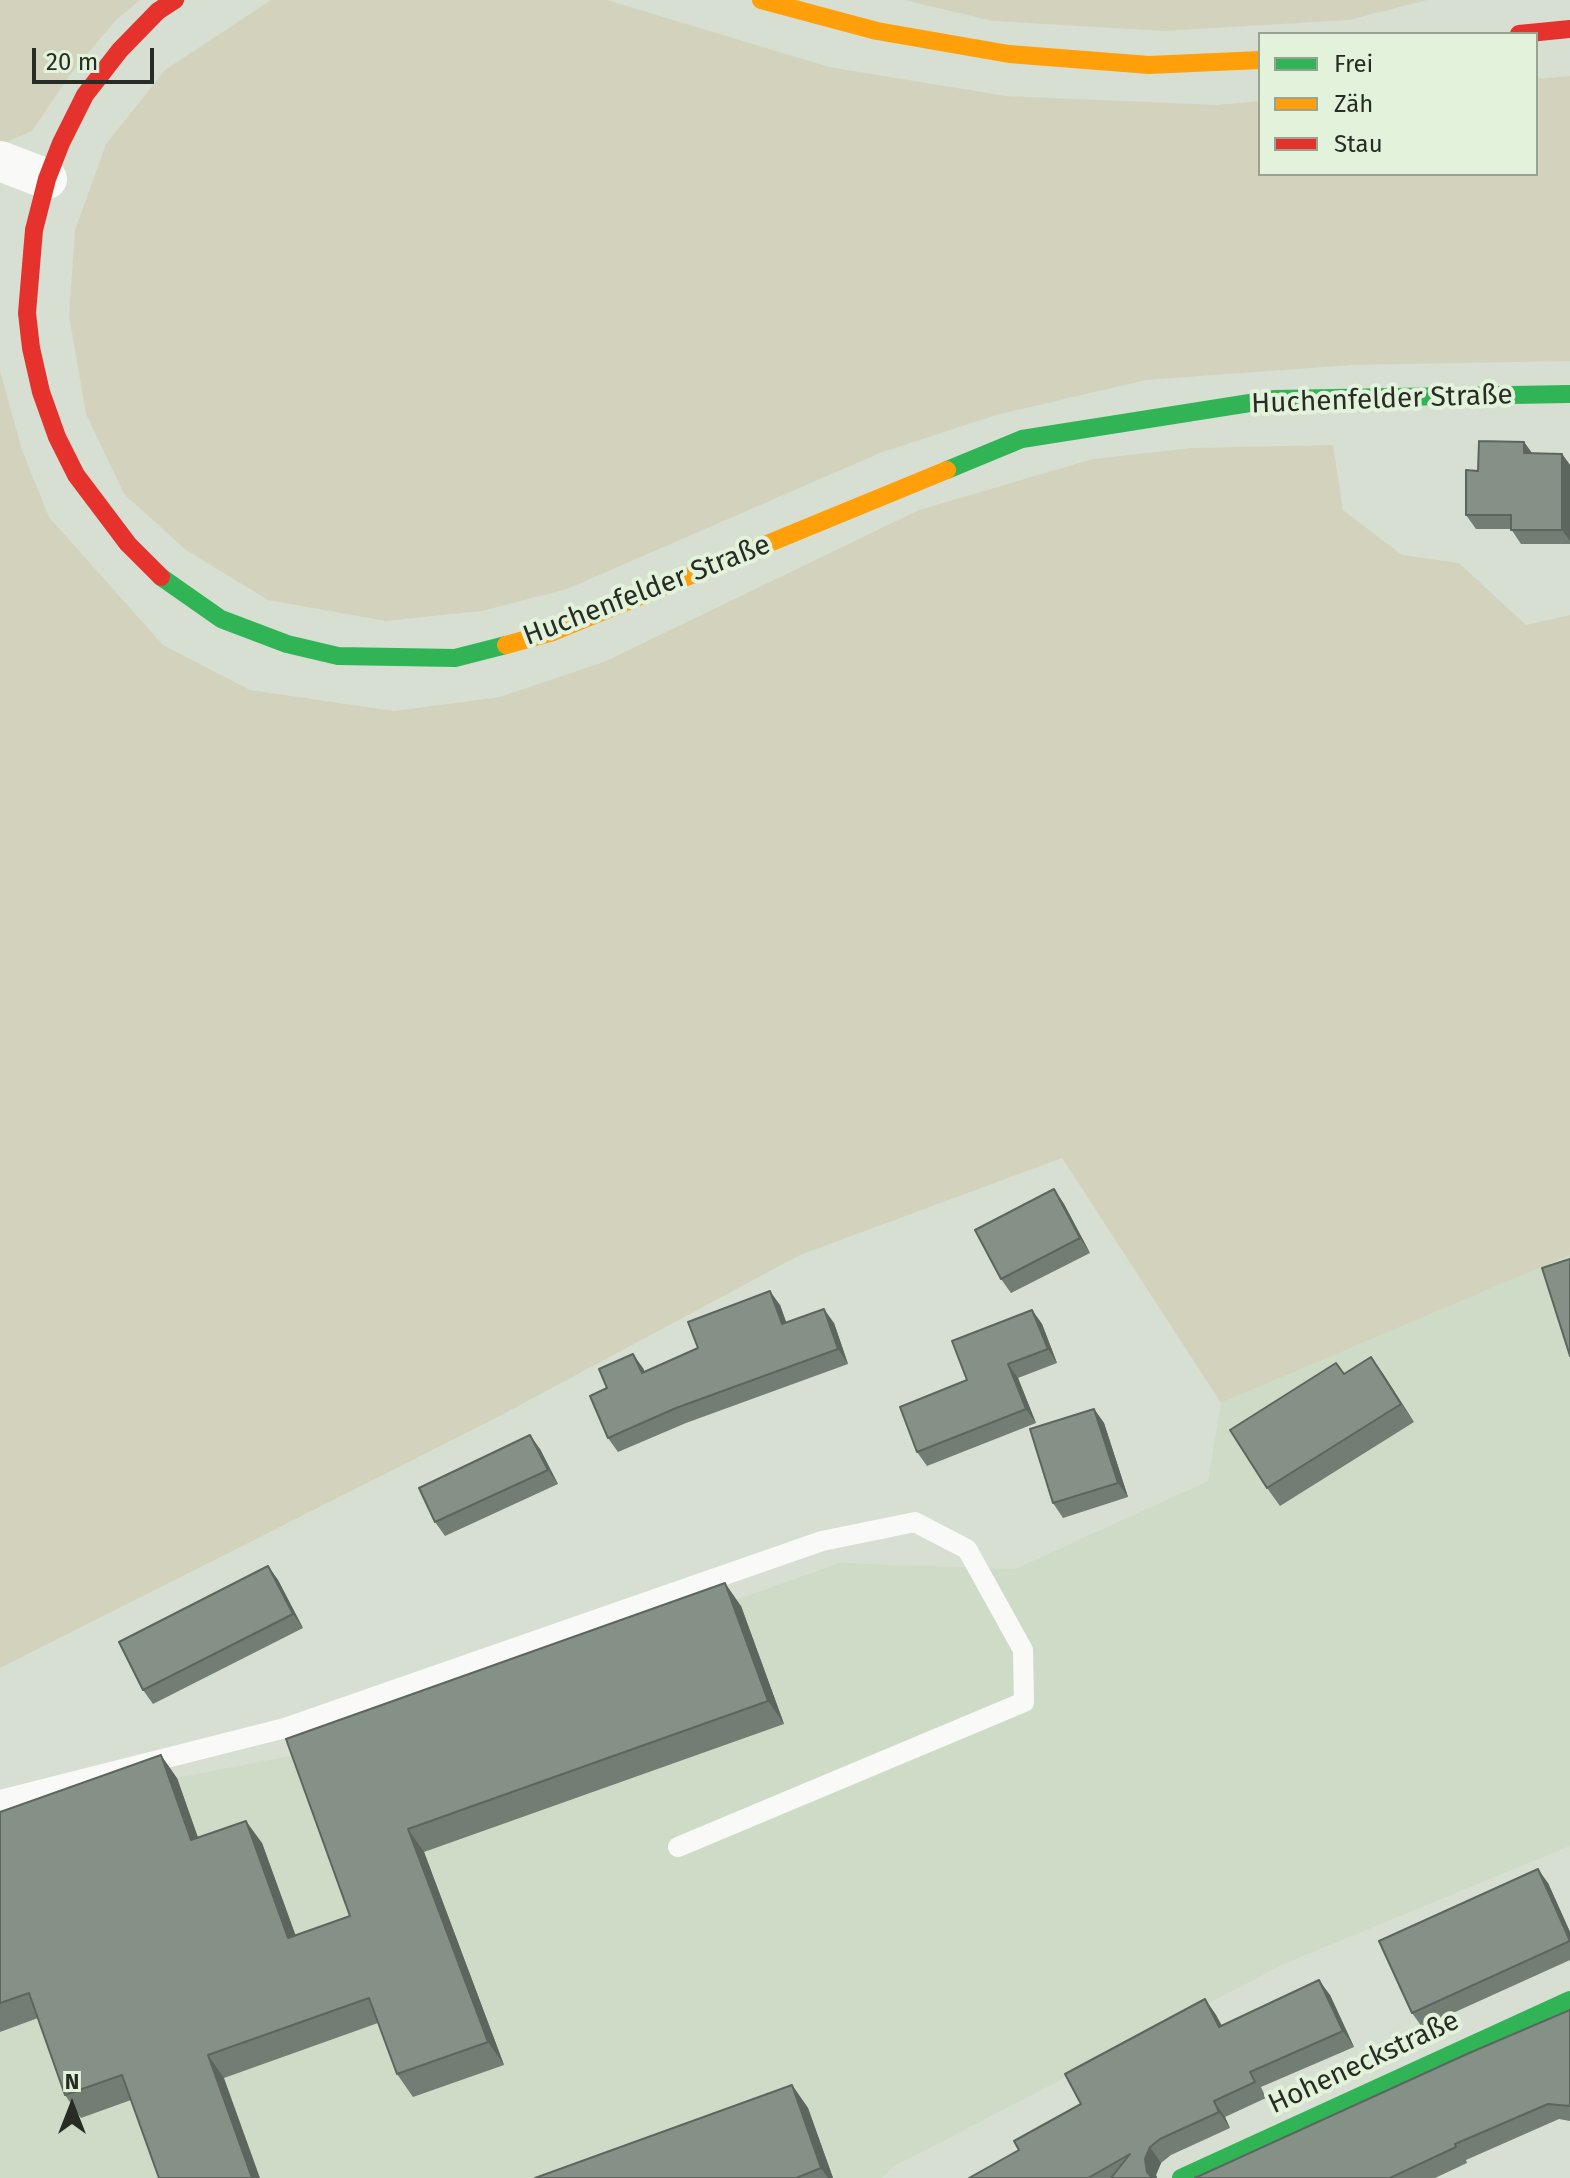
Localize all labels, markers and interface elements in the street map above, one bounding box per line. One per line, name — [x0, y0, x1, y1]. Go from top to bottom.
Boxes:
scale bar — [36, 32, 158, 82]
legend — [1258, 32, 1538, 176]
text: 20 m — [46, 48, 98, 76]
text: Frei — [1334, 50, 1373, 78]
text: Zäh — [1334, 90, 1373, 118]
text: Stau — [1334, 130, 1383, 158]
street label: Huchenfelder Straße — [1251, 379, 1513, 421]
street label: Huchenfelder Straße — [519, 528, 775, 654]
street label: Hoheneckstraße — [1263, 2004, 1465, 2122]
north arrow — [32, 2066, 112, 2146]
text: N — [65, 2068, 79, 2095]

